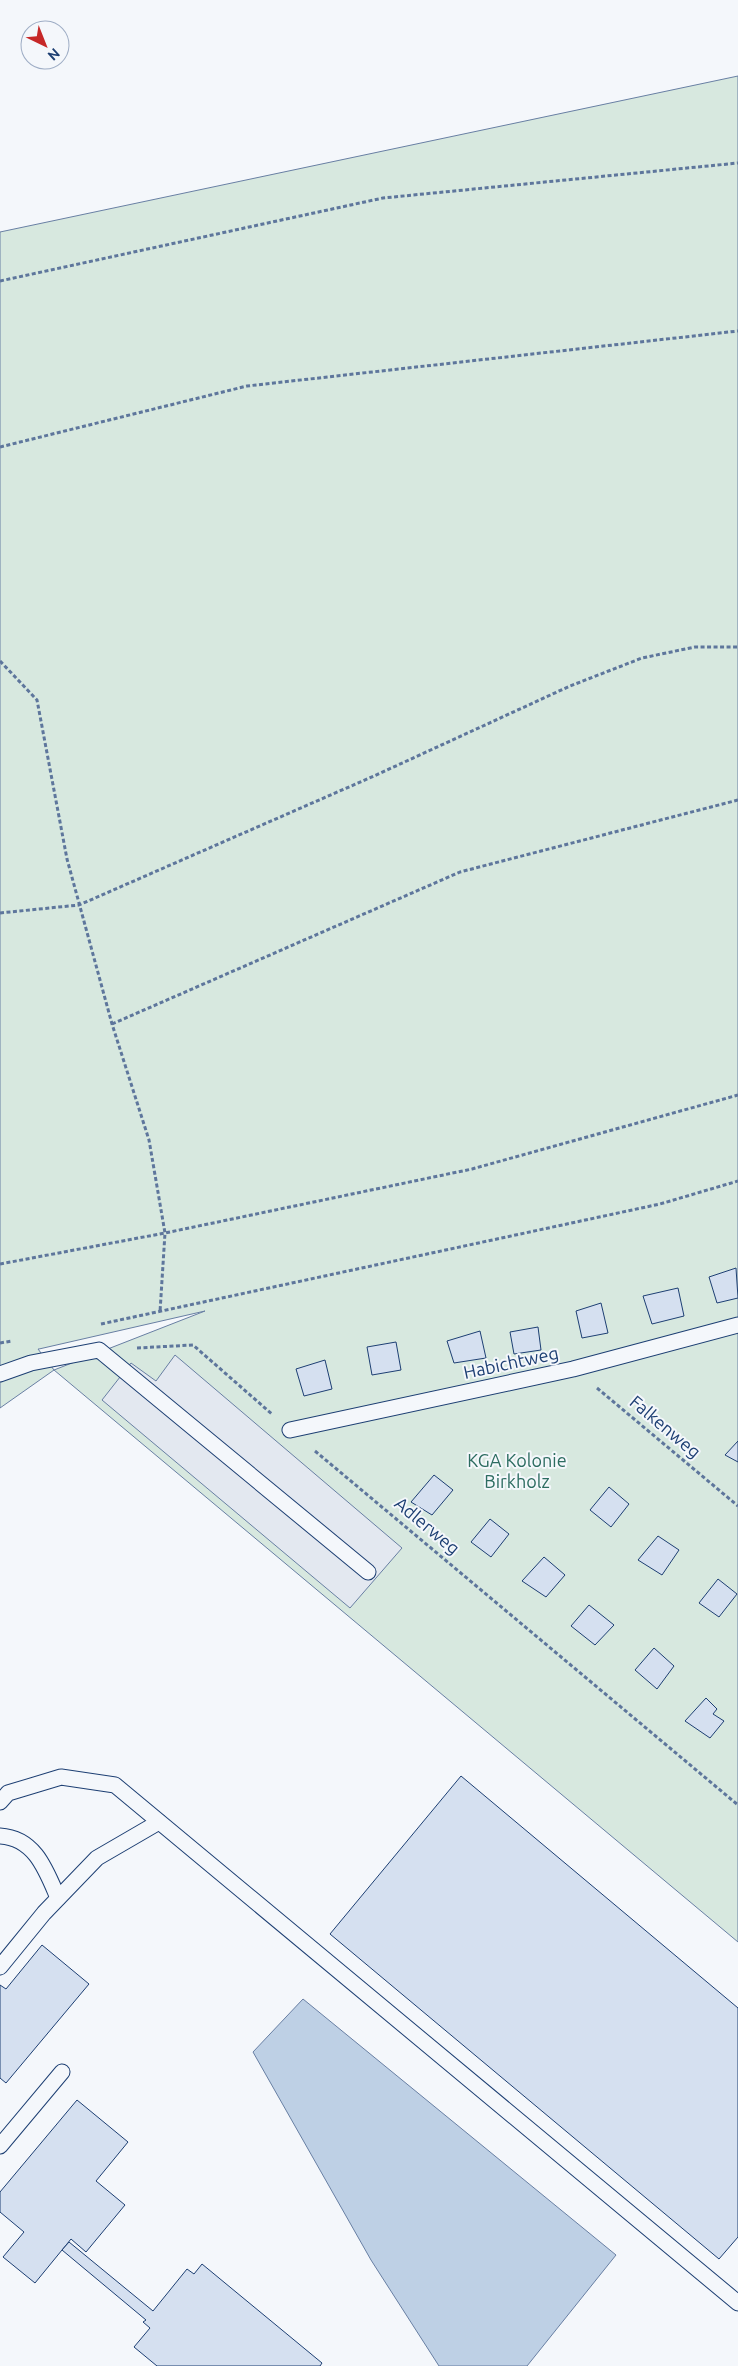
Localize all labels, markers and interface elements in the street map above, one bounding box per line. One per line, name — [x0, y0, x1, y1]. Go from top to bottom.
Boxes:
north arrow — [20, 20, 70, 70]
text: N — [45, 45, 63, 64]
street label: Habichtweg — [461, 1342, 560, 1382]
street label: Falkenweg — [626, 1391, 705, 1462]
park label: KGA Kolonie Birkholz — [467, 1450, 567, 1491]
street label: Adlerweg — [391, 1492, 464, 1558]

